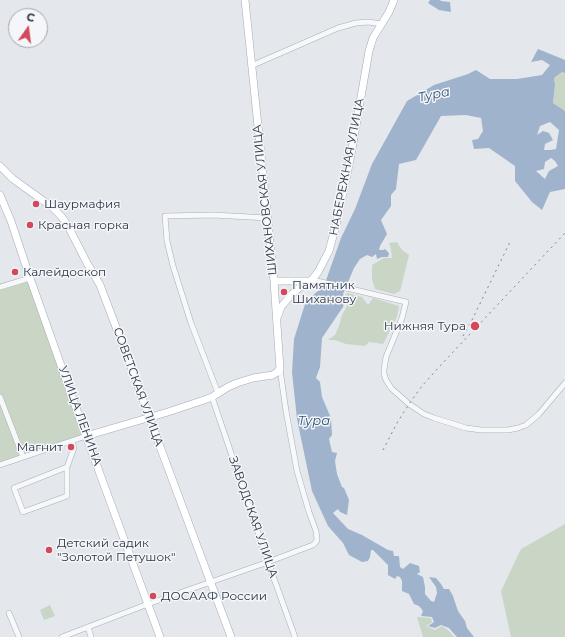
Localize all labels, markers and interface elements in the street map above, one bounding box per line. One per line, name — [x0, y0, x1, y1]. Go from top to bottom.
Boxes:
north arrow — [8, 8, 48, 48]
text: С — [25, 10, 36, 25]
water label: Тура — [417, 84, 451, 106]
street label: НАБЕРЕЖНАЯ УЛИЦА — [327, 97, 367, 237]
street label: ШИХАНОВСКАЯ УЛИЦА — [250, 124, 280, 276]
place label: Шаурмафия — [44, 197, 120, 211]
marker: Шаурмафия — [31, 199, 41, 209]
place label: Красная горка — [38, 218, 129, 232]
marker: Красная горка — [25, 220, 35, 230]
place label: Калейдоскоп — [23, 265, 106, 279]
marker: Калейдоскоп — [10, 267, 20, 277]
place label: Памятник Шиханову — [292, 278, 356, 306]
marker: Памятник Шиханову — [279, 287, 289, 297]
place label: Нижняя Тура — [384, 319, 466, 333]
marker: Нижняя Тура — [469, 320, 481, 332]
street label: СОВЕТСКАЯ УЛИЦА — [110, 326, 166, 448]
street label: УЛИЦА ЛЕНИНА — [55, 364, 105, 468]
water label: Тура — [298, 413, 330, 429]
place label: Магнит — [17, 440, 63, 454]
marker: Магнит — [66, 442, 76, 452]
street label: ЗАВОДСКАЯ УЛИЦА — [225, 454, 281, 580]
place label: Детский садик "Золотой Петушок" — [57, 536, 176, 564]
marker: Детский садик "Золотой Петушок" — [44, 545, 54, 555]
place label: ДОСААФ России — [161, 589, 267, 603]
marker: ДОСААФ России — [148, 591, 158, 601]

